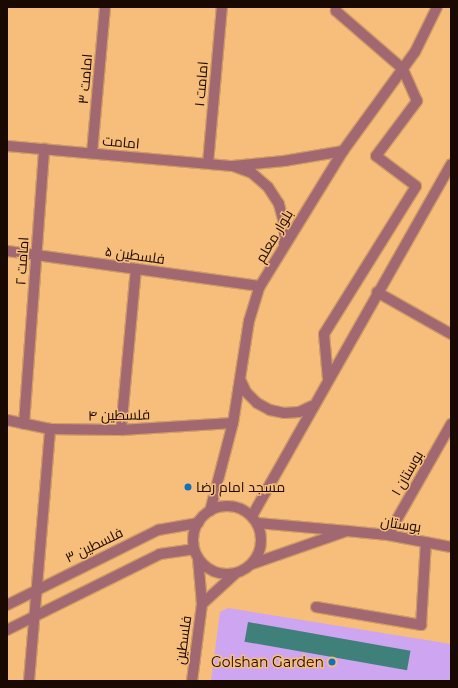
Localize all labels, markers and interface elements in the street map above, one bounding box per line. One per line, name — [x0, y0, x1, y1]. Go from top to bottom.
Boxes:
street label: امامت ۳ — [74, 53, 96, 105]
street label: امامت ۱ — [191, 61, 211, 107]
street label: امامت — [102, 132, 140, 152]
street label: بلوار معلم — [252, 207, 296, 265]
street label: امامت ۲ — [12, 236, 32, 286]
street label: فلسطین ۵ — [104, 242, 166, 268]
street label: فلسطین ۴ — [88, 406, 150, 424]
street label: بوستان ۱ — [387, 448, 427, 498]
place label: مسجد امام رضا — [196, 479, 285, 495]
marker: مسجد امام رضا — [183, 482, 193, 492]
street label: بوستان — [379, 512, 423, 536]
street label: فلسطین ۳ — [62, 524, 126, 566]
street label: فلسطین — [171, 614, 195, 666]
place label: Golshan Garden — [211, 654, 324, 670]
marker: Golshan Garden — [327, 657, 337, 667]

